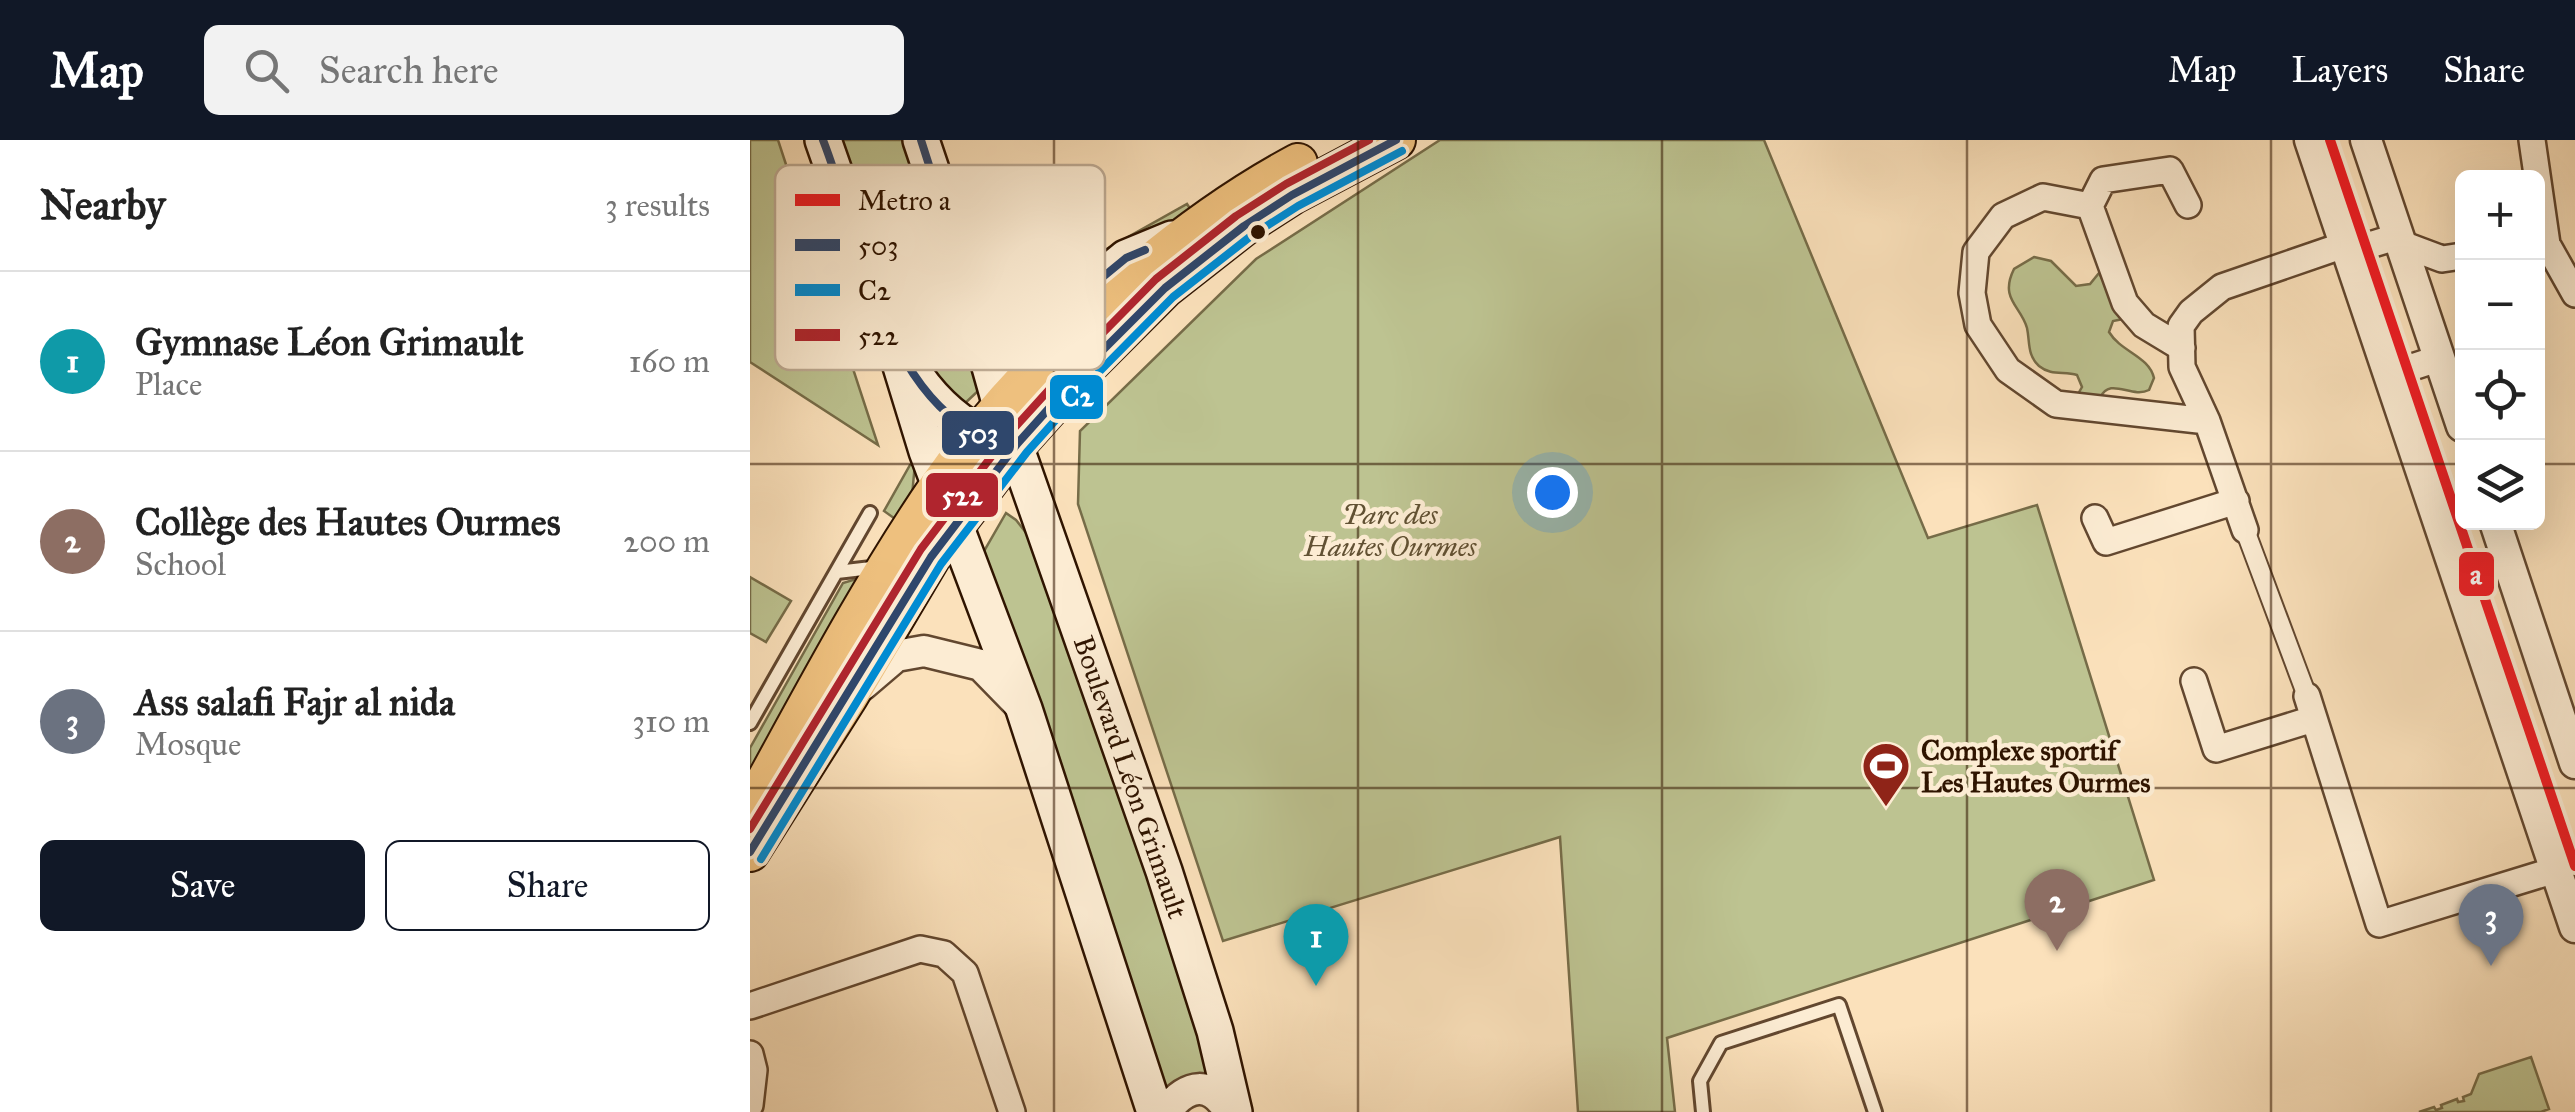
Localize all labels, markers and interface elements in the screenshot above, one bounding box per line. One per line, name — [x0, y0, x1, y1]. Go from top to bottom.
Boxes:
search box — [204, 25, 904, 115]
text: Map — [50, 41, 144, 100]
icon: search — [239, 43, 294, 98]
text: Search here — [319, 47, 499, 93]
text: Map — [2168, 49, 2236, 92]
text: Layers — [2291, 49, 2388, 92]
text: Share — [2443, 49, 2525, 92]
legend — [775, 165, 1105, 370]
map controls — [2455, 170, 2545, 530]
button: + — [2455, 170, 2545, 260]
text: Nearby — [40, 179, 165, 231]
text: Metro a — [858, 183, 951, 218]
text: 3 results — [605, 186, 710, 225]
unlabelled marker — [1248, 222, 1268, 242]
text: 503 — [858, 228, 899, 263]
button: − — [2455, 260, 2545, 350]
text: C2 — [858, 273, 891, 308]
text: 522 — [858, 318, 899, 353]
text: Gymnase Léon Grimault — [135, 319, 523, 365]
text: 1 — [66, 342, 79, 381]
text: 160 m — [629, 342, 710, 381]
button: locate — [2455, 350, 2545, 440]
text: Place — [135, 365, 202, 404]
line badge: C2 — [1048, 373, 1105, 421]
text: C2 — [1061, 379, 1095, 414]
line badge: 503 — [940, 409, 1016, 457]
text: 503 — [958, 416, 998, 451]
button: layers — [2455, 440, 2545, 530]
your location — [1527, 467, 1578, 518]
line badge: 522 — [924, 471, 1000, 519]
text: 522 — [942, 478, 983, 513]
park label: Parc des Hautes Ourmes — [1303, 497, 1477, 564]
text: Collège des Hautes Ourmes — [135, 499, 561, 545]
text: 2 — [65, 522, 80, 561]
text: 200 m — [623, 522, 710, 561]
text: School — [135, 545, 226, 584]
line badge: a — [2457, 550, 2496, 598]
text: a — [2470, 557, 2483, 592]
street label: Boulevard Léon Grimault — [1066, 631, 1195, 923]
text: Ass salafi Fajr al nida — [135, 679, 455, 725]
text: 3 — [66, 702, 79, 741]
text: 310 m — [632, 702, 710, 741]
text: Mosque — [135, 725, 241, 764]
place label: Complexe sportif Les Hautes Ourmes — [1921, 733, 2150, 800]
sports icon: Complexe sportif Les Hautes Ourmes — [1860, 740, 1912, 808]
button: Save — [40, 840, 365, 931]
button: Share — [385, 840, 710, 931]
pin: 2 — [2024, 868, 2090, 951]
pin: 3 — [2458, 884, 2524, 966]
pin: 1 — [1284, 904, 1348, 986]

